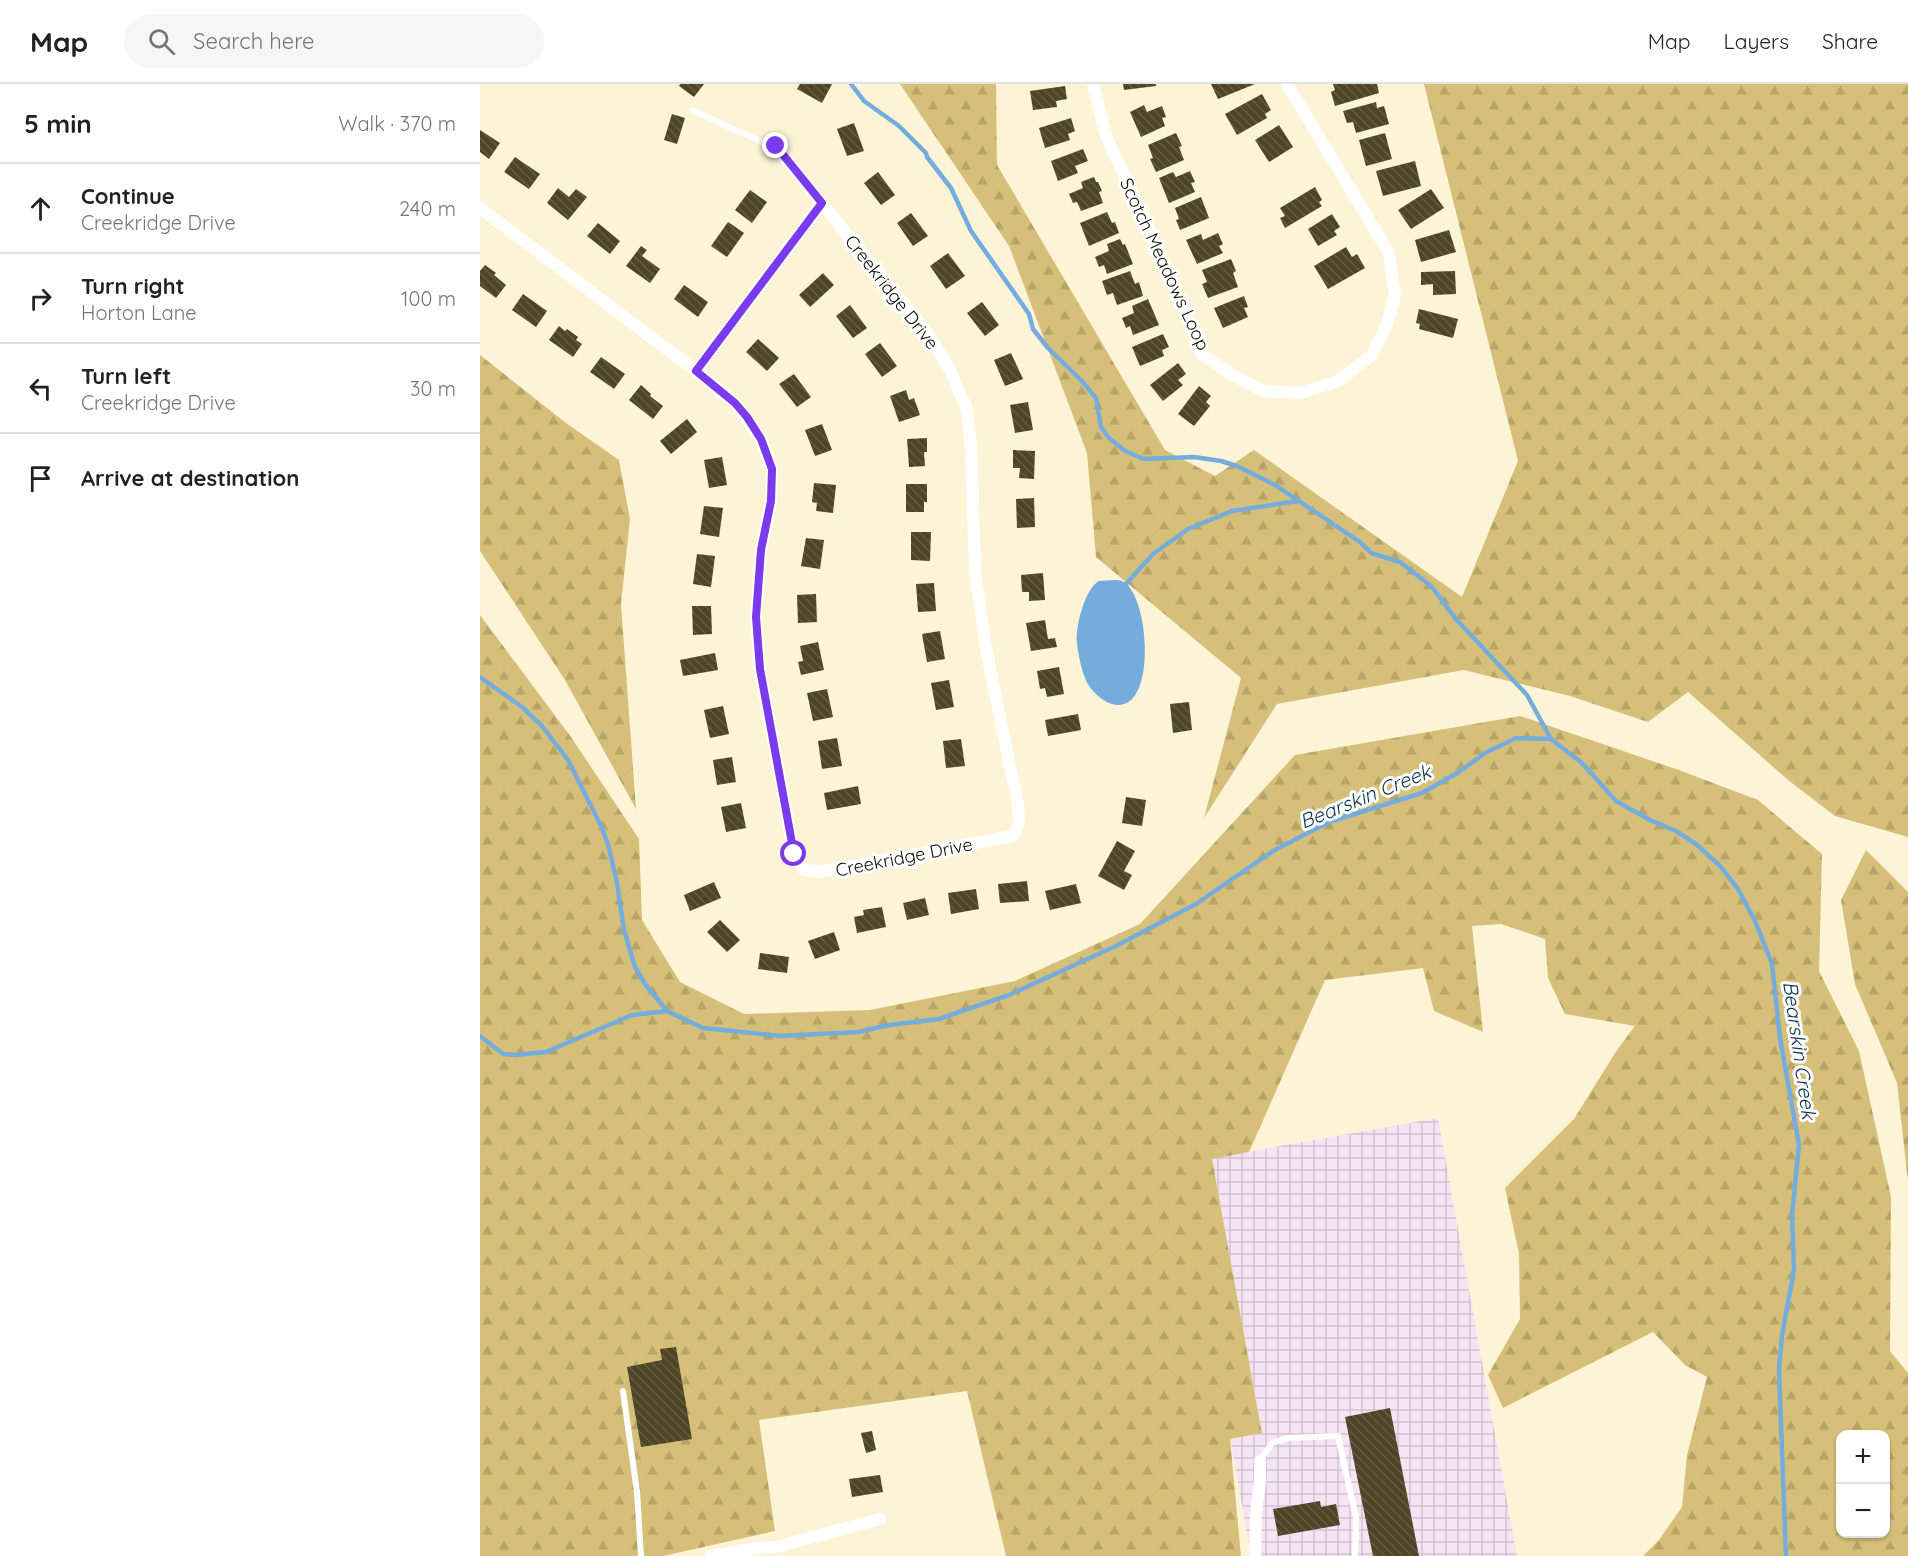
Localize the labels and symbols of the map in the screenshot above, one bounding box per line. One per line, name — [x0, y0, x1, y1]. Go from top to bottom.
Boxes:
route end — [762, 132, 788, 158]
street label: Scotch Meadows Loop — [1115, 174, 1215, 354]
street label: Creekridge Drive — [840, 230, 944, 354]
water label: Bearskin Creek — [1296, 757, 1436, 834]
street label: Creekridge Drive — [833, 832, 975, 882]
route start — [780, 840, 806, 866]
water label: Bearskin Creek — [1778, 979, 1822, 1123]

